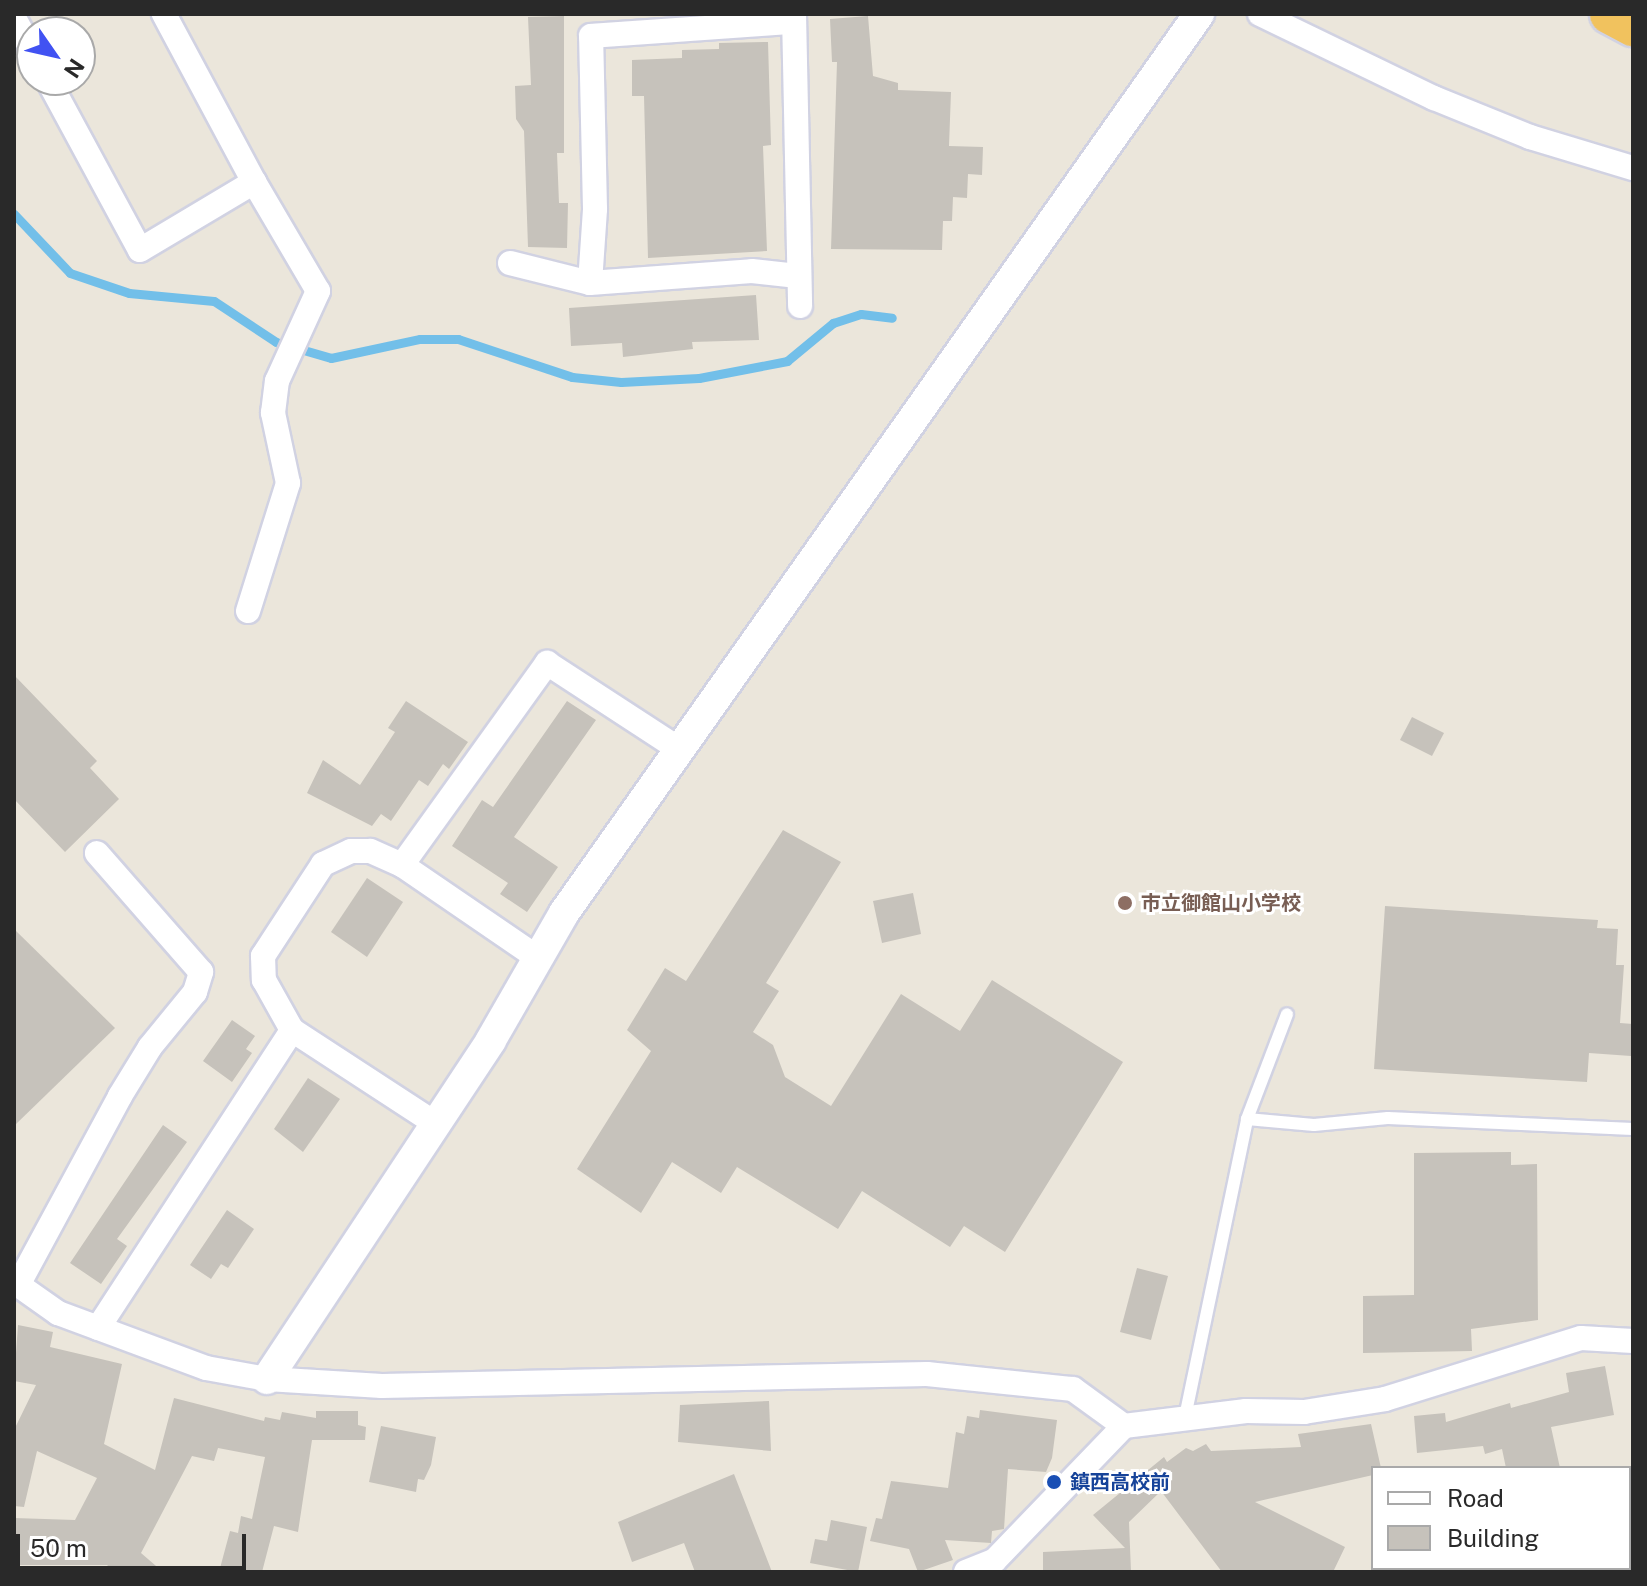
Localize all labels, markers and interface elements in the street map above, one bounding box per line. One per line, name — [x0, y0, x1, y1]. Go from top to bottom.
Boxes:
north arrow — [16, 16, 96, 96]
text: N — [59, 54, 90, 83]
place label: 市立御館山小学校 — [1141, 891, 1301, 915]
marker: 市立御館山小学校 — [1116, 894, 1134, 912]
legend — [1371, 1466, 1631, 1570]
place label: 鎮西高校前 — [1070, 1470, 1170, 1494]
marker: 鎮西高校前 — [1045, 1473, 1063, 1491]
text: Road — [1447, 1484, 1504, 1512]
scale bar — [20, 1518, 250, 1568]
text: Building — [1447, 1524, 1539, 1552]
text: 50 m — [30, 1534, 87, 1562]

